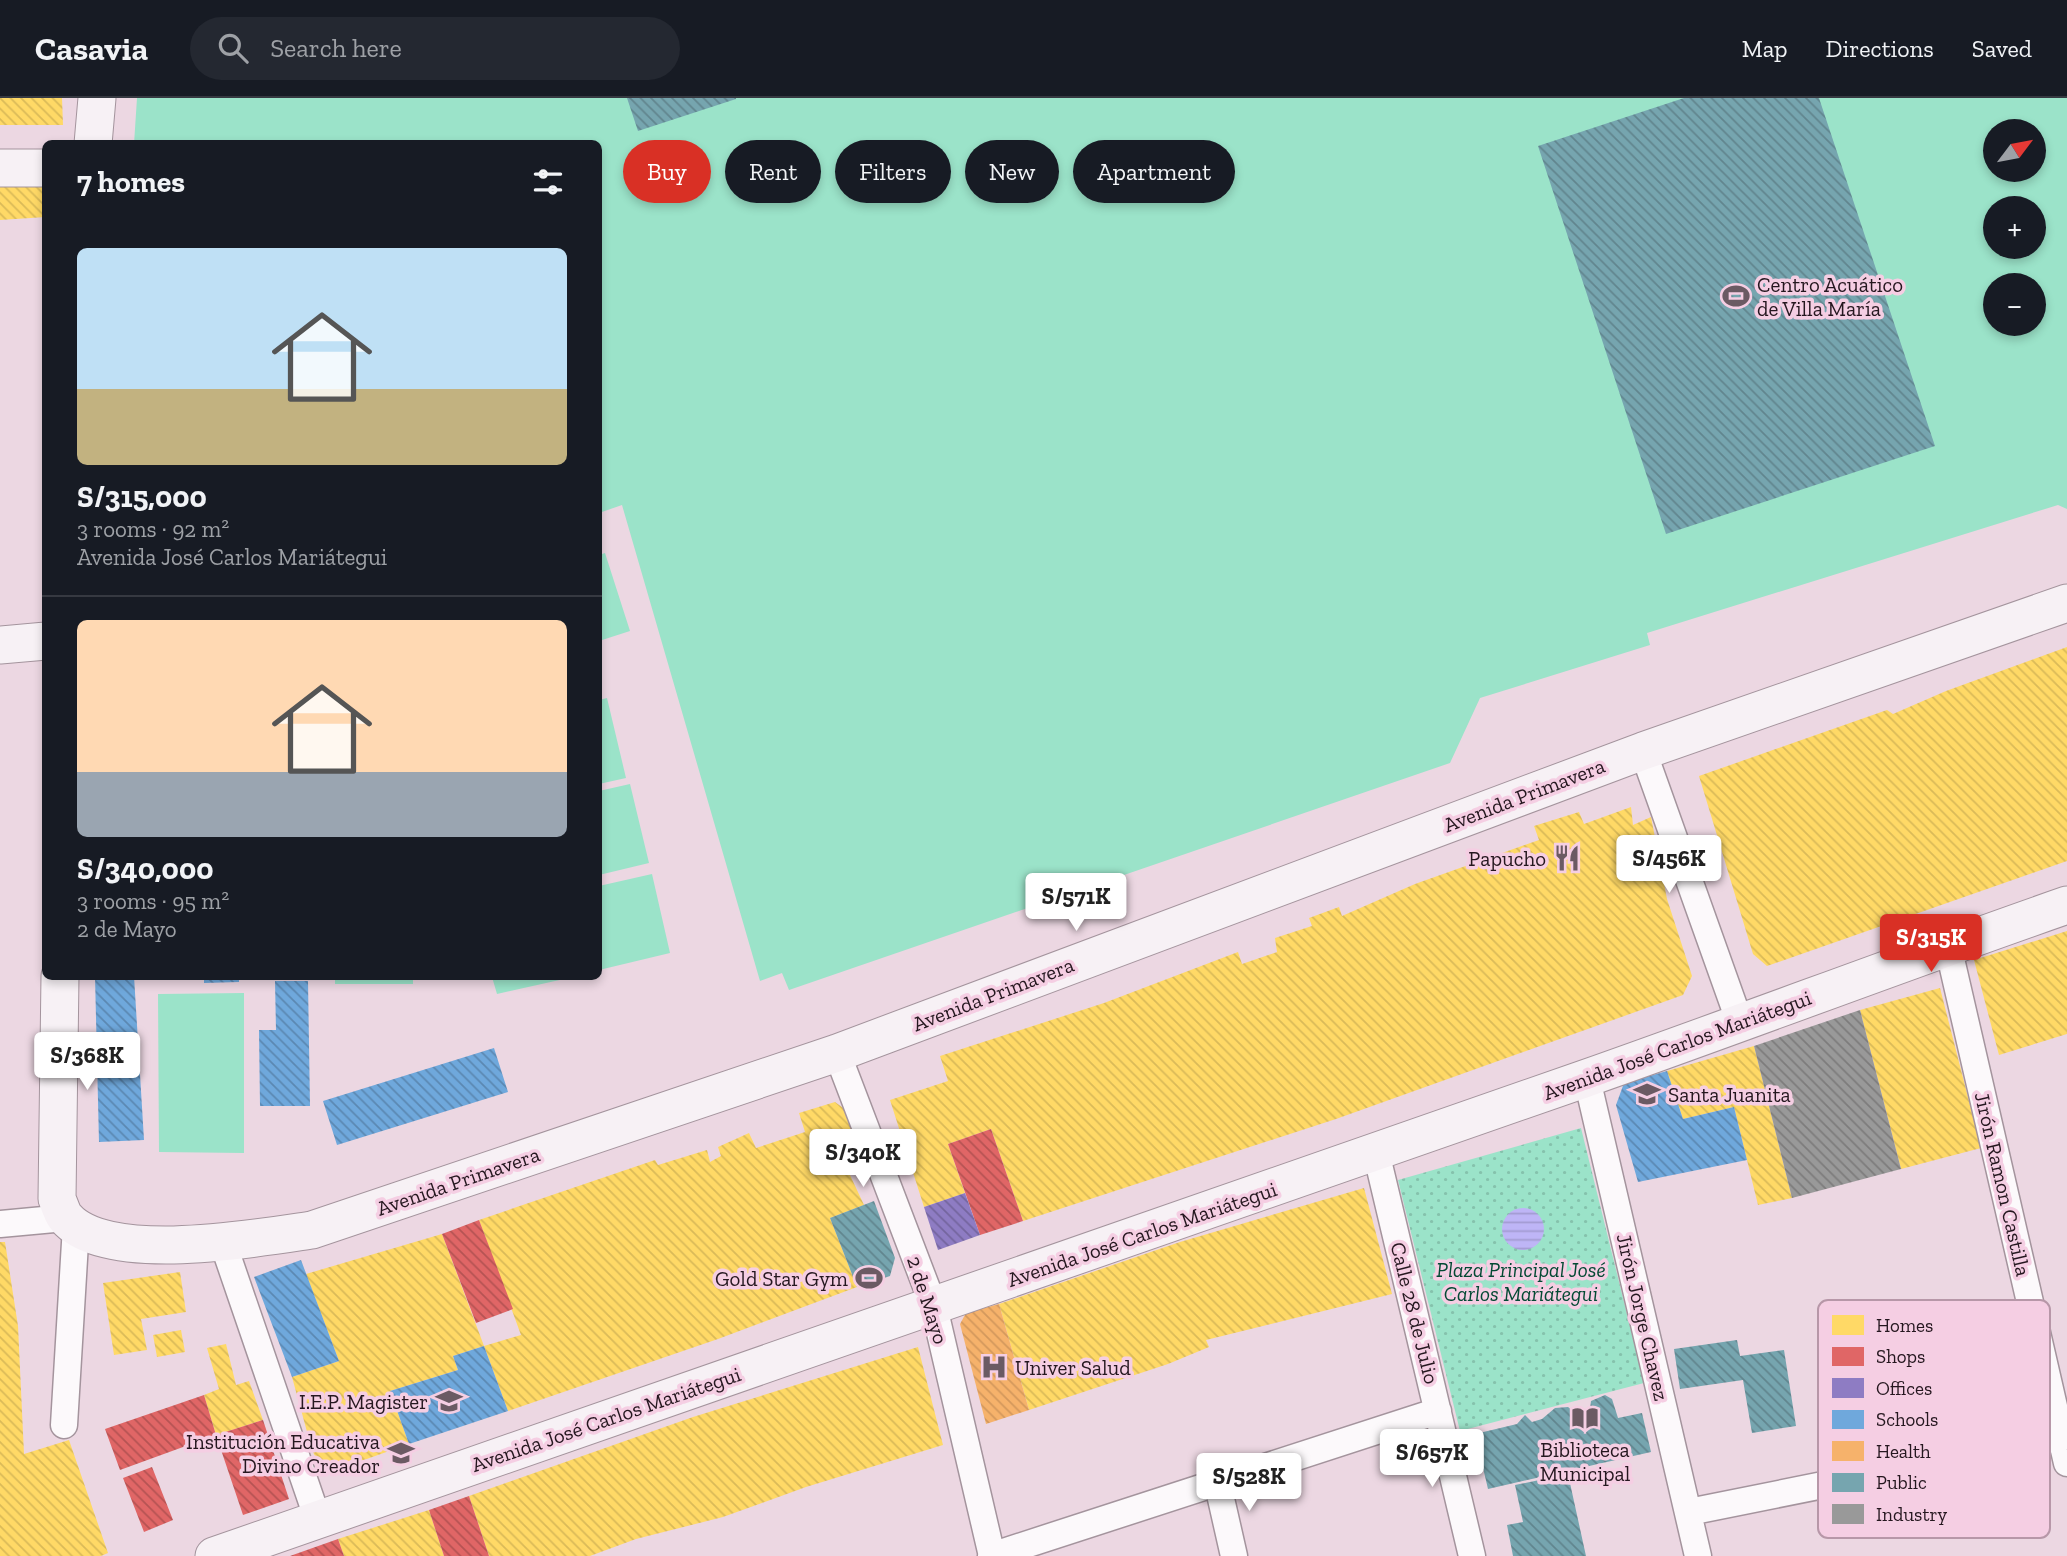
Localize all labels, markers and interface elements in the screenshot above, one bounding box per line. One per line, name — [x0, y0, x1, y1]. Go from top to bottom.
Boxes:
search box — [190, 17, 680, 80]
text: Casavia — [35, 29, 148, 68]
icon: search — [214, 29, 252, 67]
text: Search here — [270, 32, 402, 64]
text: Map — [1742, 34, 1788, 63]
text: Directions — [1826, 34, 1934, 63]
text: Saved — [1972, 34, 2032, 63]
north arrow — [1983, 119, 2046, 182]
map controls — [1983, 119, 2046, 336]
chip: Buy — [623, 140, 711, 203]
chip: Rent — [725, 140, 821, 203]
chip: Filters — [835, 140, 951, 203]
chip: New — [965, 140, 1059, 203]
chip: Apartment — [1073, 140, 1235, 203]
icon: filters — [529, 163, 567, 201]
text: 7 homes — [77, 164, 185, 200]
button: + — [1983, 196, 2046, 259]
place label: Centro Acuático de Villa María — [1757, 272, 1903, 321]
button: − — [1983, 273, 2046, 336]
sports icon: Centro Acuático de Villa María — [1721, 281, 1751, 311]
icon: home — [259, 294, 385, 420]
text: S/315,000 — [77, 479, 207, 515]
text: 3 rooms · 92 m² — [77, 515, 229, 543]
text: Avenida José Carlos Mariátegui — [77, 543, 387, 571]
icon: home — [259, 666, 385, 792]
street label: Avenida Primavera — [1440, 753, 1608, 837]
pin: S/456K — [1612, 836, 1726, 895]
restaurant icon: Papucho — [1552, 843, 1582, 873]
text: S/456K — [1632, 844, 1706, 872]
place label: Papucho — [1468, 846, 1546, 871]
text: S/340,000 — [77, 851, 213, 887]
pin: S/571K — [1019, 874, 1133, 933]
text: S/571K — [1041, 882, 1111, 910]
text: 3 rooms · 95 m² — [77, 887, 229, 915]
pin: S/315K — [1874, 914, 1988, 974]
text: 2 de Mayo — [77, 915, 177, 943]
text: S/315K — [1896, 923, 1966, 951]
street label: Avenida Primavera — [909, 952, 1077, 1036]
street label: Avenida José Carlos Mariátegui — [1540, 985, 1814, 1105]
pin: S/368K — [30, 1032, 144, 1092]
text: S/368K — [50, 1041, 124, 1069]
school or university icon: Santa Juanita — [1632, 1079, 1662, 1109]
place label: Santa Juanita — [1668, 1082, 1791, 1107]
street label: Jirón Ramon Castilla — [1970, 1090, 2036, 1278]
pin: S/340K — [806, 1130, 920, 1189]
text: S/340K — [825, 1138, 901, 1166]
street label: Avenida Primavera — [373, 1141, 543, 1221]
street label: Avenida José Carlos Mariátegui — [1004, 1176, 1280, 1292]
street label: Jirón Jorge Chavez — [1612, 1231, 1674, 1403]
street label: Calle 28 de Julio — [1385, 1239, 1445, 1387]
street label: 2 de Mayo — [902, 1253, 954, 1347]
park label: Plaza Principal José Carlos Mariátegui — [1436, 1257, 1606, 1306]
sports icon: Gold Star Gym — [854, 1263, 884, 1293]
place label: Gold Star Gym — [715, 1266, 848, 1291]
legend — [1818, 1300, 2050, 1538]
text: Homes — [1876, 1314, 1933, 1337]
text: Shops — [1876, 1345, 1925, 1368]
hospital icon: Univer Salud — [979, 1352, 1009, 1382]
place label: Univer Salud — [1015, 1355, 1131, 1380]
street label: Avenida José Carlos Mariátegui — [468, 1361, 744, 1477]
text: Offices — [1876, 1377, 1932, 1400]
school or university icon: I.E.P. Magister — [434, 1386, 464, 1416]
place label: I.E.P. Magister — [299, 1389, 428, 1414]
library icon: Biblioteca Municipal — [1570, 1403, 1600, 1433]
text: Schools — [1876, 1408, 1938, 1431]
place label: Institución Educativa Divino Creador — [186, 1429, 380, 1478]
pin: S/657K — [1375, 1430, 1489, 1489]
place label: Biblioteca Municipal — [1540, 1437, 1631, 1486]
school or university icon: Institución Educativa Divino Creador — [386, 1438, 416, 1468]
text: S/657K — [1396, 1438, 1468, 1466]
text: Health — [1876, 1440, 1931, 1463]
pin: S/528K — [1192, 1454, 1306, 1513]
text: S/528K — [1212, 1462, 1286, 1490]
text: Public — [1876, 1471, 1927, 1494]
text: Industry — [1876, 1503, 1947, 1526]

